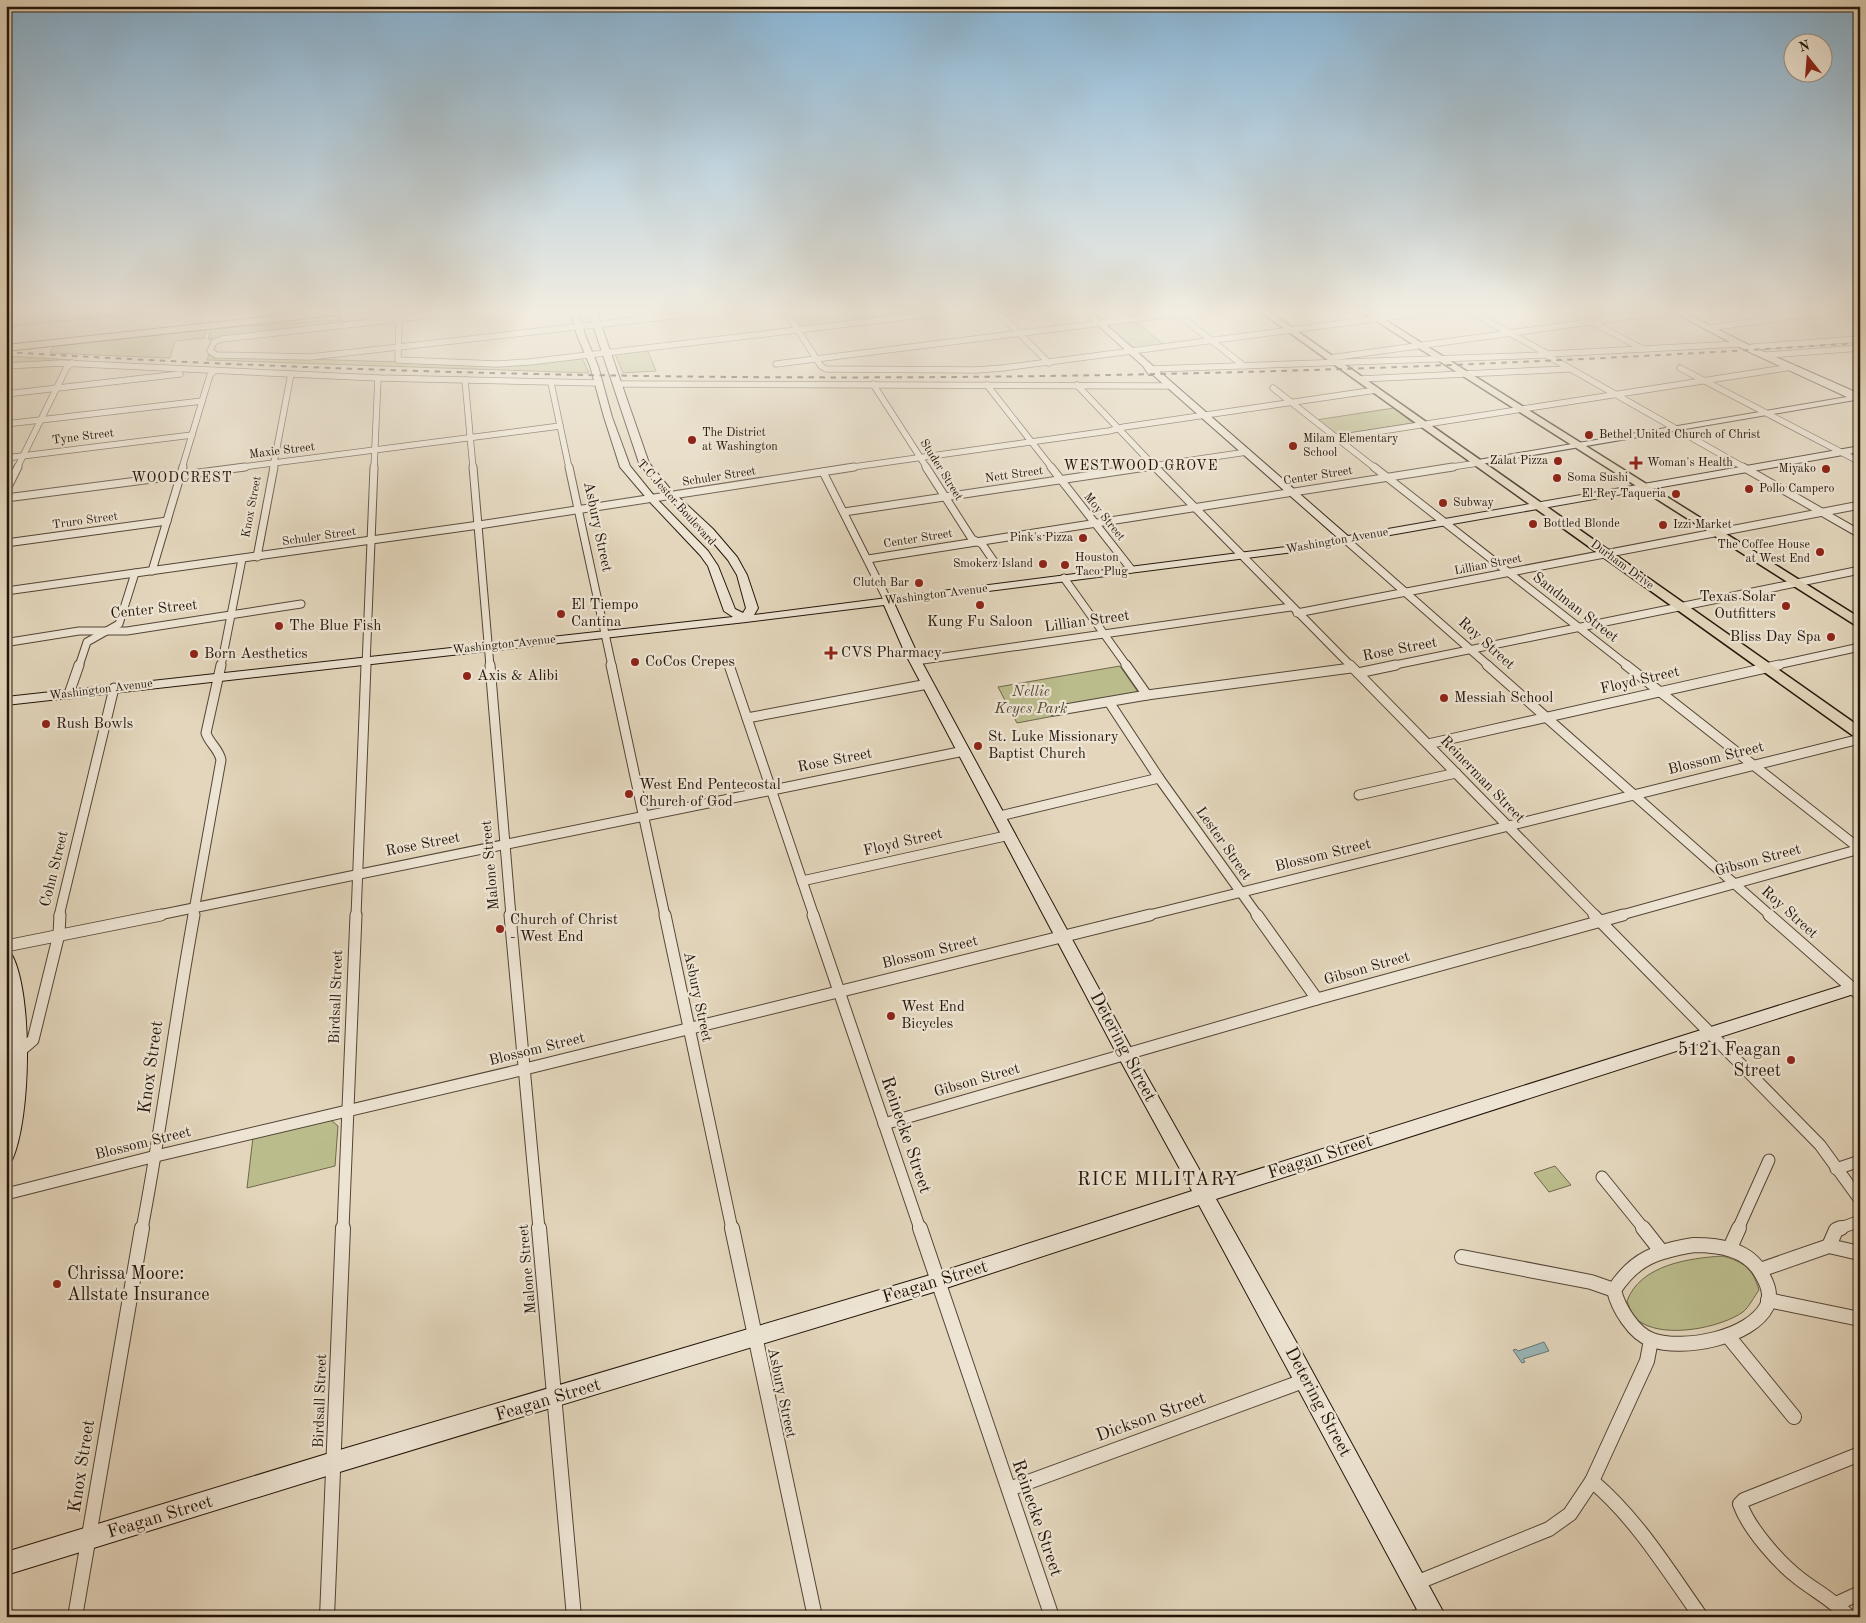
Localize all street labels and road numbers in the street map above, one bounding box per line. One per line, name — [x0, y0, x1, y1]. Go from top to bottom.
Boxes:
street label: Tyne Street — [51, 427, 115, 447]
street label: Studer Street — [917, 437, 965, 503]
street label: Maxie Street — [248, 441, 316, 461]
street label: T C Jester Boulevard — [634, 458, 718, 548]
street label: Schuler Street — [681, 465, 757, 489]
street label: Nett Street — [984, 465, 1044, 485]
street label: Center Street — [1283, 465, 1353, 487]
street label: Knox Street — [240, 475, 264, 539]
street label: Asbury Street — [580, 481, 614, 573]
street label: Moy Street — [1081, 491, 1127, 543]
street label: Truro Street — [52, 510, 118, 532]
street label: Schuler Street — [281, 526, 357, 548]
street label: Washington Avenue — [1285, 526, 1390, 556]
street label: Center Street — [883, 528, 953, 550]
street label: Durham Drive — [1588, 538, 1656, 592]
street label: Lillian Street — [1453, 553, 1523, 577]
street label: Sandman Street — [1529, 570, 1621, 646]
street label: Washington Avenue — [884, 583, 989, 607]
street label: Center Street — [110, 598, 198, 622]
street label: Lillian Street — [1044, 609, 1130, 635]
street label: Roy Street — [1455, 615, 1517, 673]
street label: Washington Avenue — [452, 634, 557, 656]
street label: Rose Street — [1361, 635, 1439, 665]
street label: Floyd Street — [1599, 665, 1681, 697]
street label: Washington Avenue — [49, 678, 154, 702]
street label: Reinerman Street — [1437, 734, 1527, 826]
street label: Blossom Street — [1667, 740, 1765, 778]
street label: Rose Street — [796, 746, 874, 776]
street label: Lester Street — [1192, 805, 1254, 883]
street label: Malone Street — [480, 819, 502, 911]
street label: Floyd Street — [862, 827, 944, 859]
street label: Cohn Street — [38, 829, 72, 909]
street label: Rose Street — [384, 830, 462, 860]
street label: Blossom Street — [1274, 837, 1372, 875]
street label: Gibson Street — [1713, 842, 1803, 880]
street label: Roy Street — [1758, 884, 1820, 942]
street label: Blossom Street — [881, 934, 979, 972]
street label: Birdsall Street — [328, 950, 346, 1044]
street label: Gibson Street — [1322, 950, 1412, 988]
street label: Asbury Street — [680, 951, 714, 1043]
street label: Detering Street — [1087, 989, 1159, 1105]
street label: Knox Street — [136, 1019, 166, 1115]
street label: Blossom Street — [488, 1031, 586, 1069]
street label: Gibson Street — [932, 1062, 1022, 1100]
street label: Reinecke Street — [878, 1074, 934, 1196]
street label: Blossom Street — [94, 1125, 192, 1163]
street label: Feagan Street — [1265, 1132, 1375, 1182]
street label: Malone Street — [517, 1223, 539, 1315]
street label: Feagan Street — [880, 1257, 990, 1307]
street label: Detering Street — [1282, 1344, 1354, 1460]
street label: Asbury Street — [764, 1347, 798, 1439]
street label: Birdsall Street — [312, 1354, 330, 1448]
street label: Feagan Street — [493, 1375, 603, 1425]
street label: Dickson Street — [1094, 1389, 1208, 1445]
street label: Knox Street — [66, 1418, 98, 1514]
street label: Reinecke Street — [1009, 1457, 1065, 1579]
street label: Feagan Street — [105, 1492, 215, 1542]

